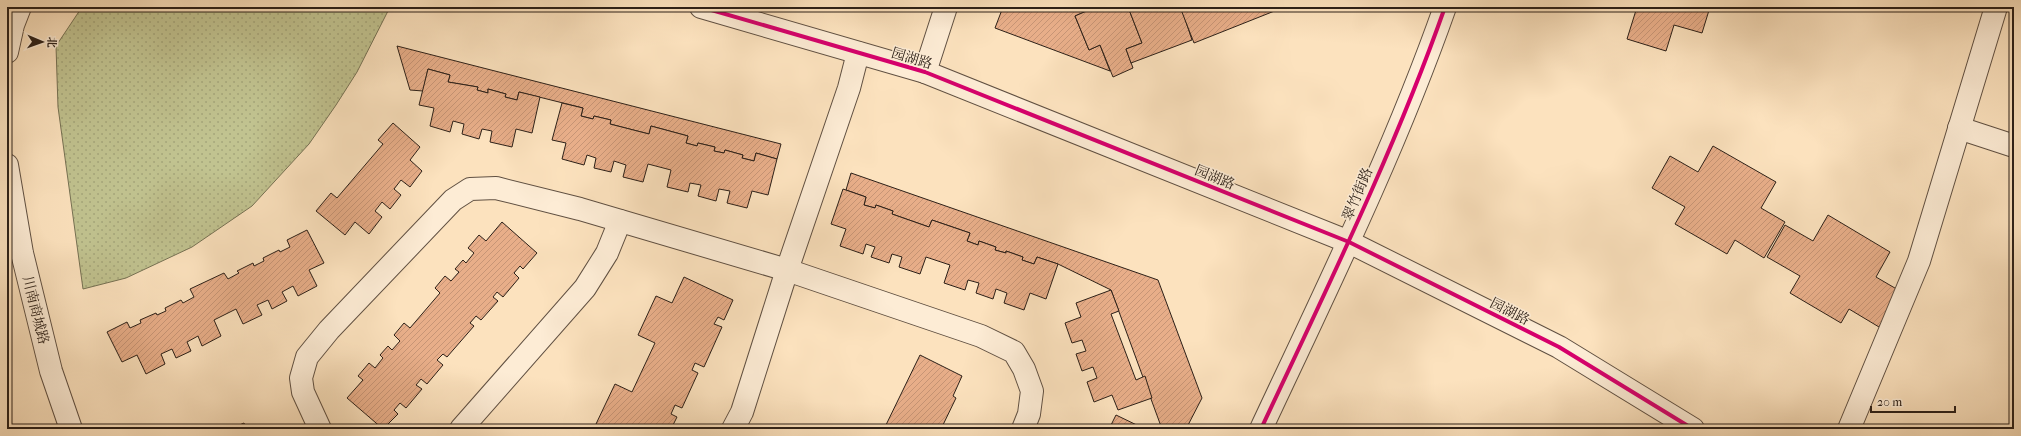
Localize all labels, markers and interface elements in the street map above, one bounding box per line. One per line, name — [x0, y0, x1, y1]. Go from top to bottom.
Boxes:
north arrow — [22, 22, 62, 62]
text: 北 — [45, 37, 58, 48]
street label: 园湖路 — [889, 44, 934, 73]
street label: 园湖路 — [1192, 162, 1237, 193]
street label: 翠竹街路 — [1339, 165, 1376, 223]
street label: 川南商城路 — [19, 274, 52, 346]
street label: 园湖路 — [1487, 294, 1532, 329]
scale bar — [1871, 388, 1955, 414]
text: 20 m — [1877, 395, 1902, 409]

